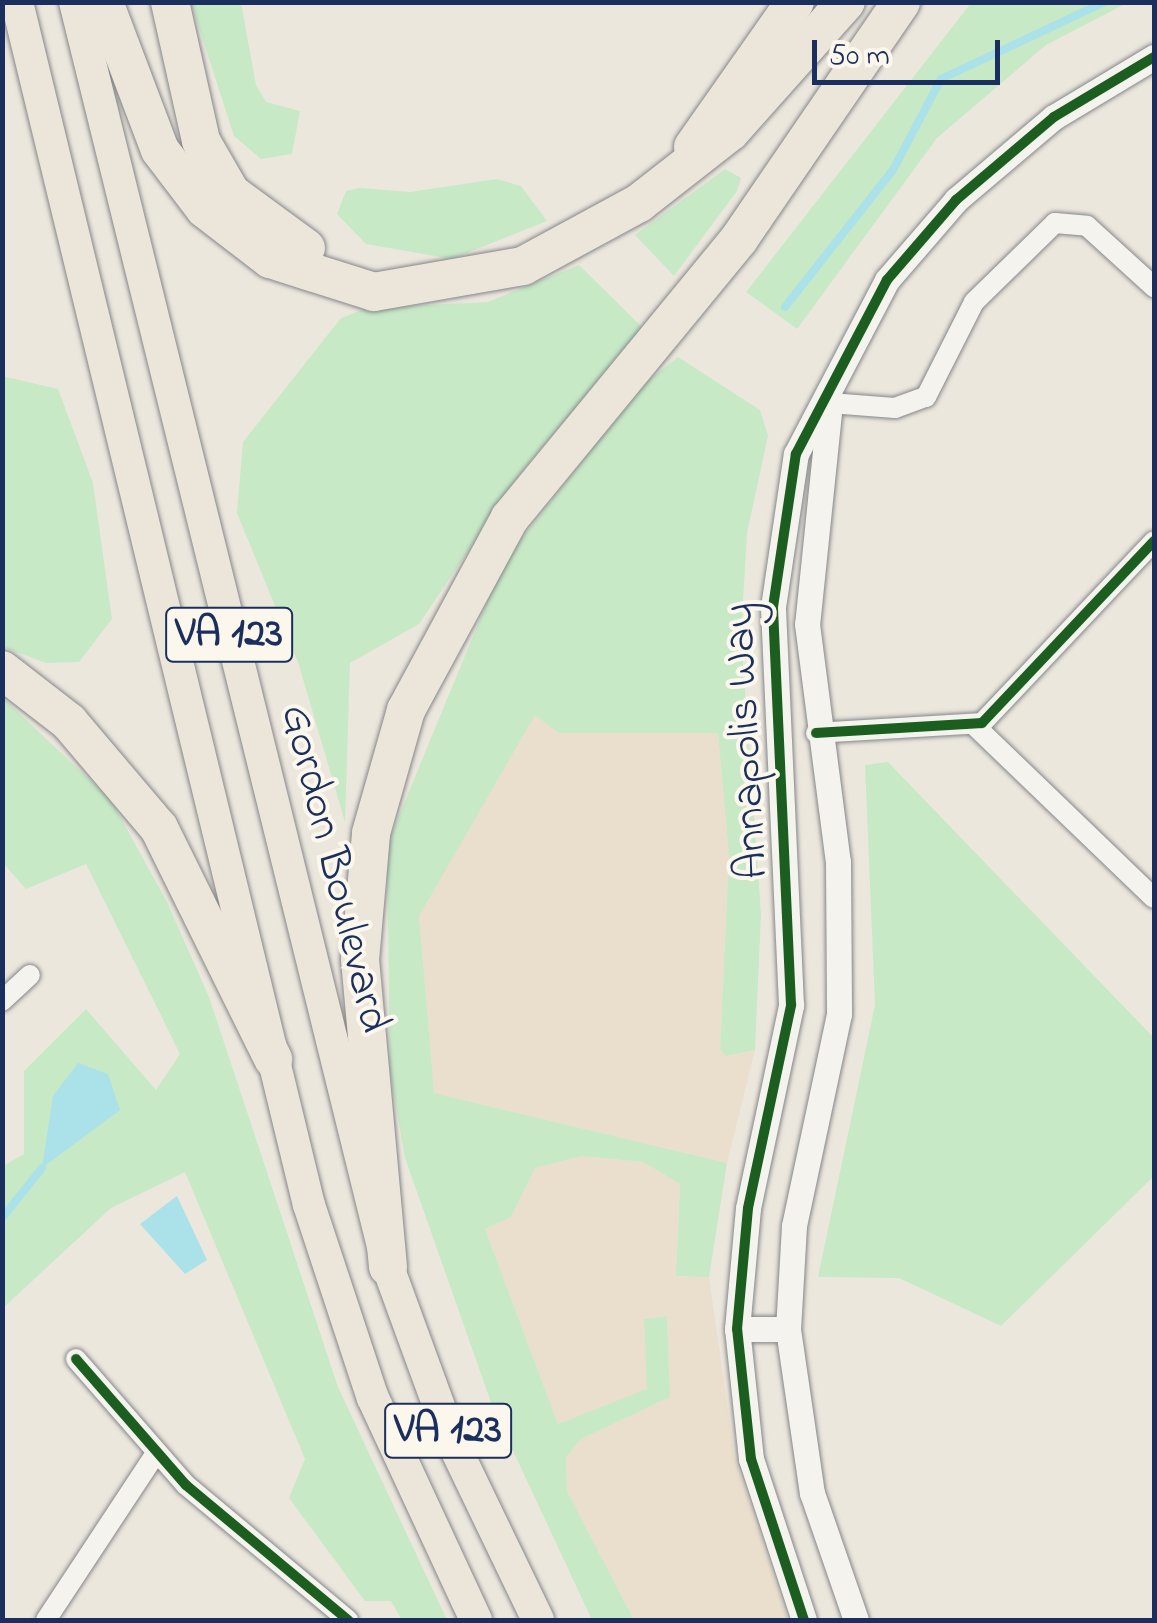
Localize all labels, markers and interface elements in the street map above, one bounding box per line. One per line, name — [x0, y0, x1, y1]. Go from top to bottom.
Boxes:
scale bar — [817, 20, 1004, 82]
text: 50 m — [829, 35, 890, 79]
road number: VA 123 — [164, 598, 294, 672]
street label: Annapolis Way — [714, 601, 782, 881]
street label: Gordon Boulevard — [266, 700, 400, 1038]
road number: VA 123 — [383, 1394, 513, 1468]

